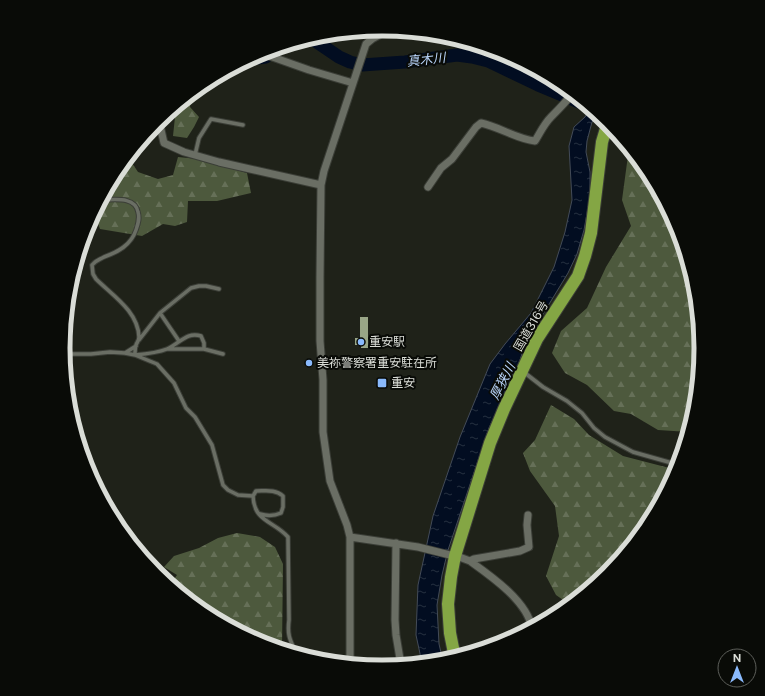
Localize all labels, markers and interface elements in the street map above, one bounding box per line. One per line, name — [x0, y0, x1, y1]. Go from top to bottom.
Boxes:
water label: 真木川 — [406, 50, 448, 69]
street label: 国道316号 — [511, 298, 551, 354]
place label: 重安駅 — [369, 335, 405, 349]
marker: 重安駅 — [356, 337, 366, 347]
place label: 美祢警察署重安駐在所 — [317, 356, 437, 370]
marker: 美祢警察署重安駐在所 — [304, 358, 314, 368]
water label: 厚狭川 — [487, 359, 519, 402]
place label: 重安 — [391, 376, 415, 390]
marker: 重安 — [376, 377, 388, 389]
north arrow — [717, 648, 757, 688]
text: N — [733, 652, 741, 664]

